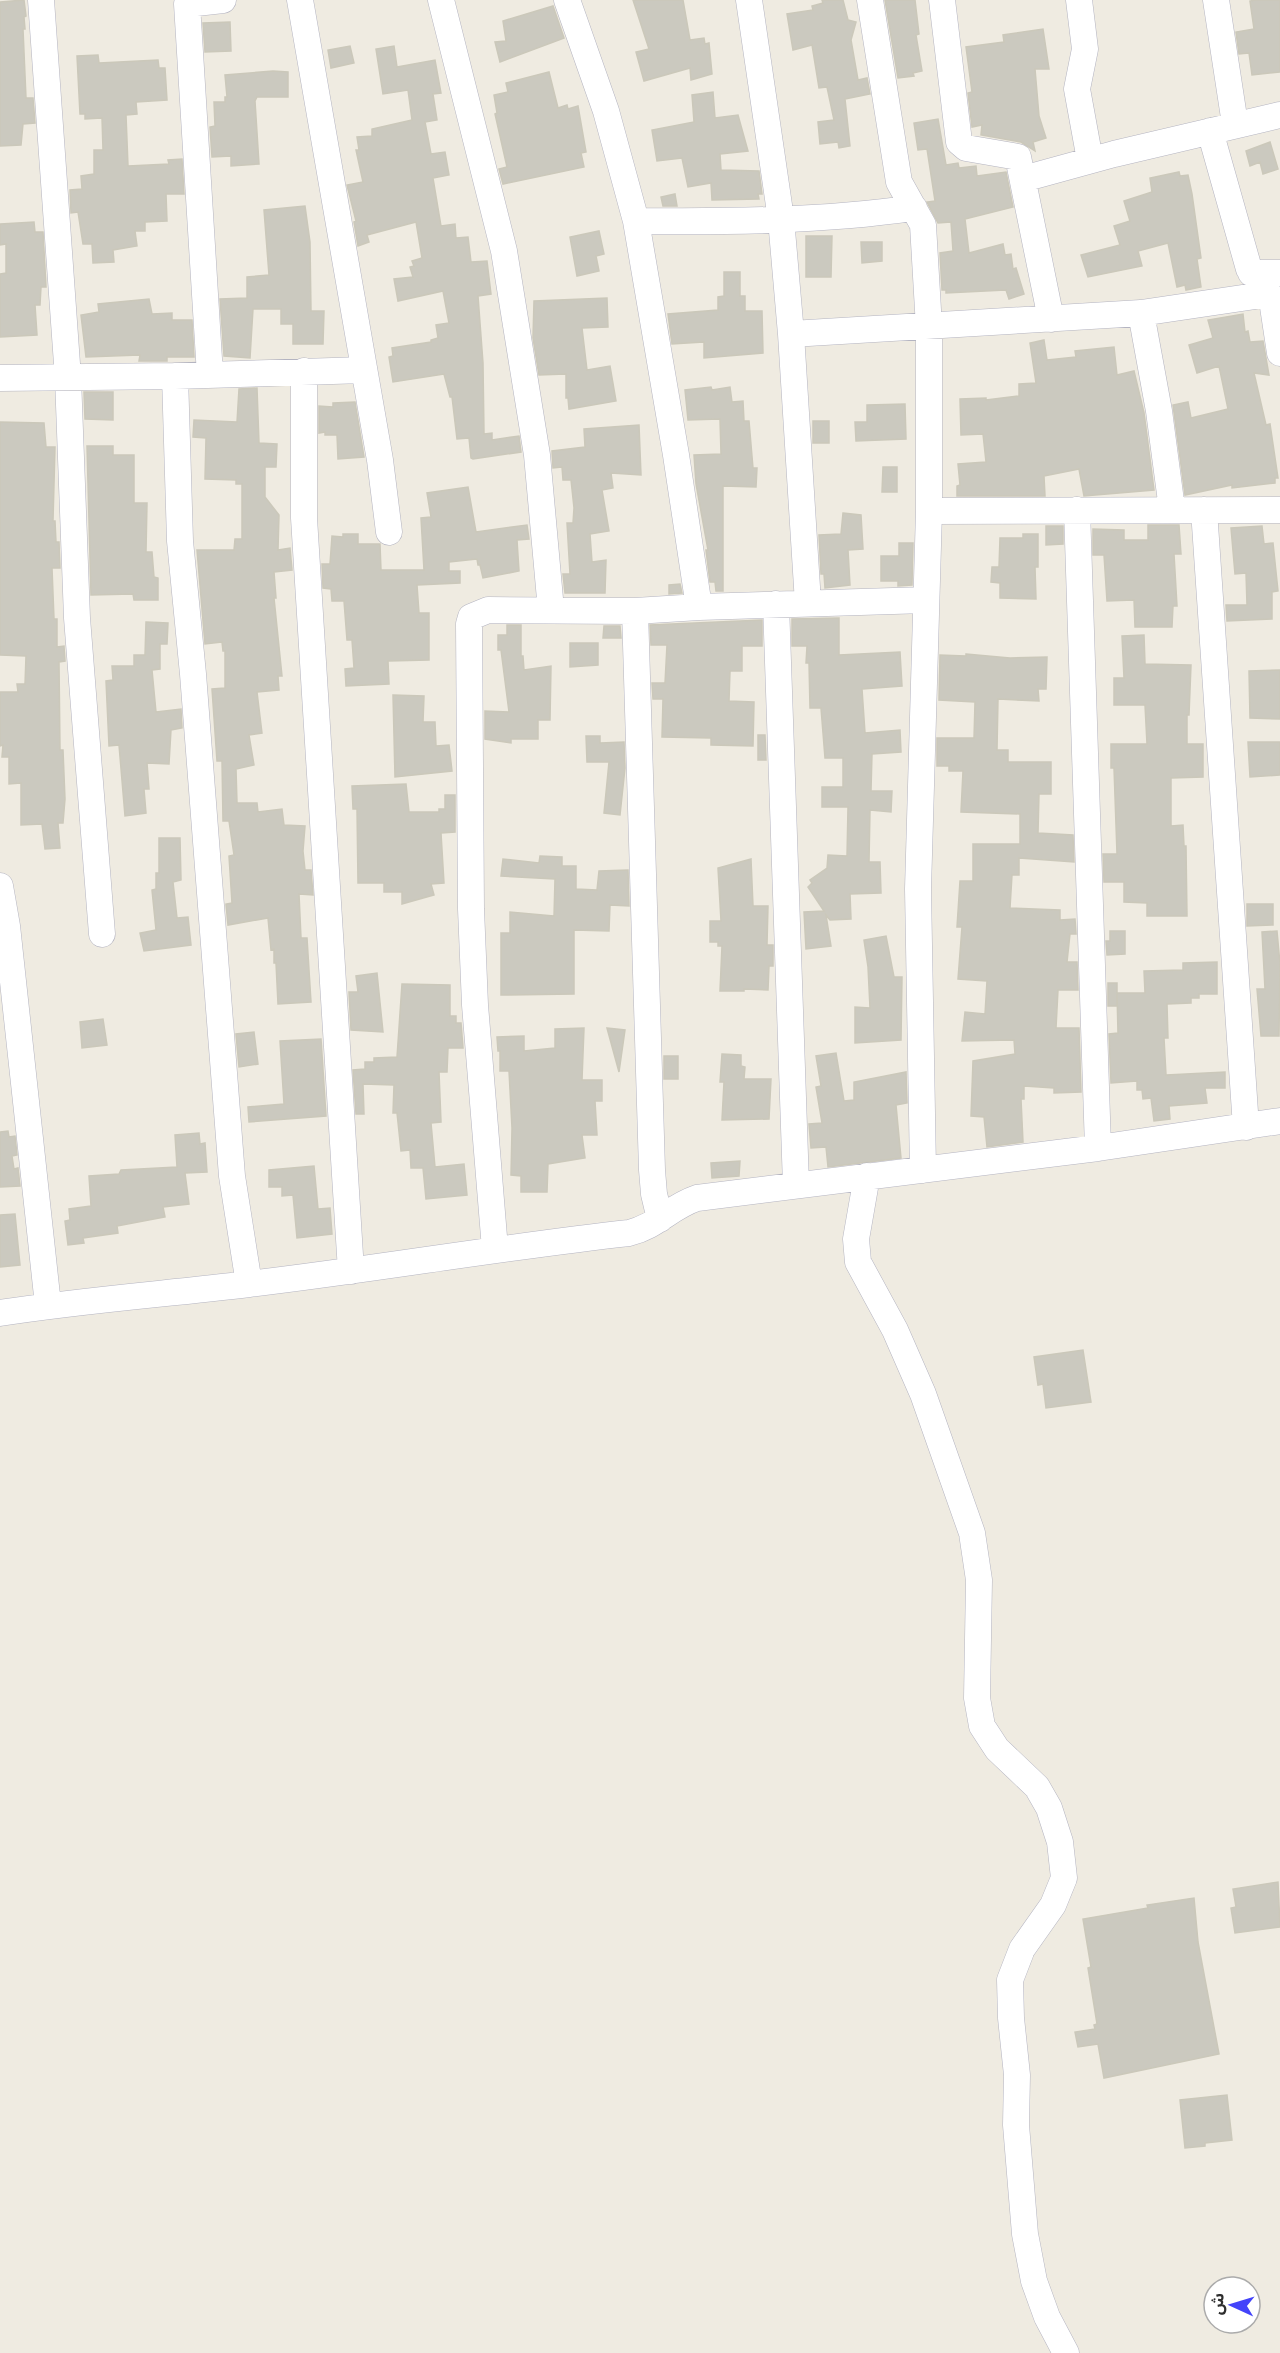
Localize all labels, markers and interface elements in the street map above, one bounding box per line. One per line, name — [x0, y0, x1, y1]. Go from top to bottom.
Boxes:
north arrow — [1202, 2275, 1262, 2335]
text: ش — [1205, 2292, 1229, 2316]

